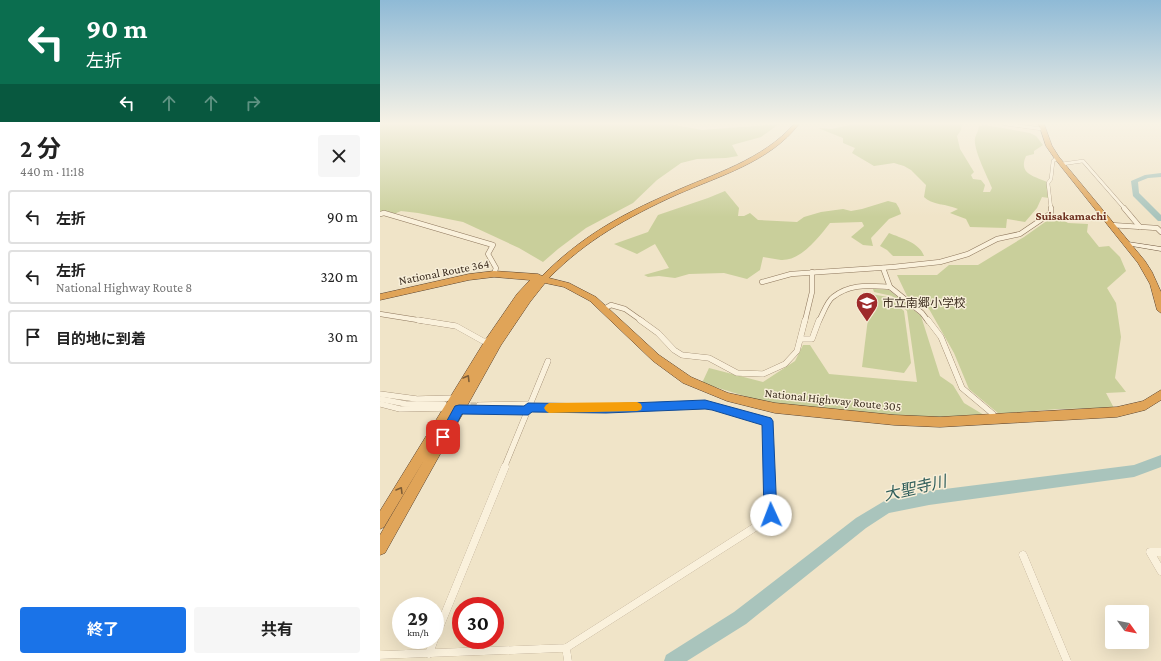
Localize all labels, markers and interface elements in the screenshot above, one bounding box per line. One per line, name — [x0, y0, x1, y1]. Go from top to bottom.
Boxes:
text: 90 m — [86, 13, 147, 44]
icon: left — [20, 16, 72, 68]
text: 左折 — [86, 51, 122, 71]
icon: left — [116, 92, 138, 114]
icon: ahead — [158, 92, 180, 114]
icon: ahead — [200, 92, 222, 114]
icon: right — [242, 92, 264, 114]
text: 2 分 — [20, 135, 61, 162]
button: close — [318, 135, 360, 177]
text: 440 m · 11:18 — [20, 164, 84, 179]
icon: left — [22, 206, 44, 228]
text: 90 m — [327, 209, 358, 225]
district label: Suisakamachi — [1035, 209, 1107, 223]
text: 左折 — [56, 211, 86, 227]
street label: National Route 364 — [398, 256, 490, 288]
text: 左折 — [56, 263, 86, 279]
icon: left — [22, 266, 44, 288]
text: 320 m — [320, 269, 358, 285]
text: National Highway Route 8 — [56, 280, 192, 295]
school or university icon: 市立南郷小学校 — [854, 290, 880, 323]
place label: 市立南郷小学校 — [882, 296, 966, 310]
icon: arrive — [22, 326, 44, 348]
text: 30 m — [328, 329, 358, 345]
text: 目的地に到着 — [56, 331, 146, 347]
one-way arrow — [462, 375, 469, 382]
street label: National Highway Route 305 — [764, 386, 902, 414]
pin — [426, 420, 460, 454]
icon: arrive — [432, 426, 454, 448]
water label: 大聖寺川 — [882, 472, 950, 503]
one-way arrow — [396, 487, 403, 494]
position arrow — [750, 494, 792, 536]
speed limit sign: 30 — [452, 597, 504, 649]
north arrow — [1105, 605, 1149, 649]
map controls — [1105, 605, 1149, 649]
button: 終了 — [20, 607, 186, 653]
button: 共有 — [194, 607, 360, 653]
text: 29 — [407, 607, 429, 629]
text: km/h — [407, 627, 429, 638]

